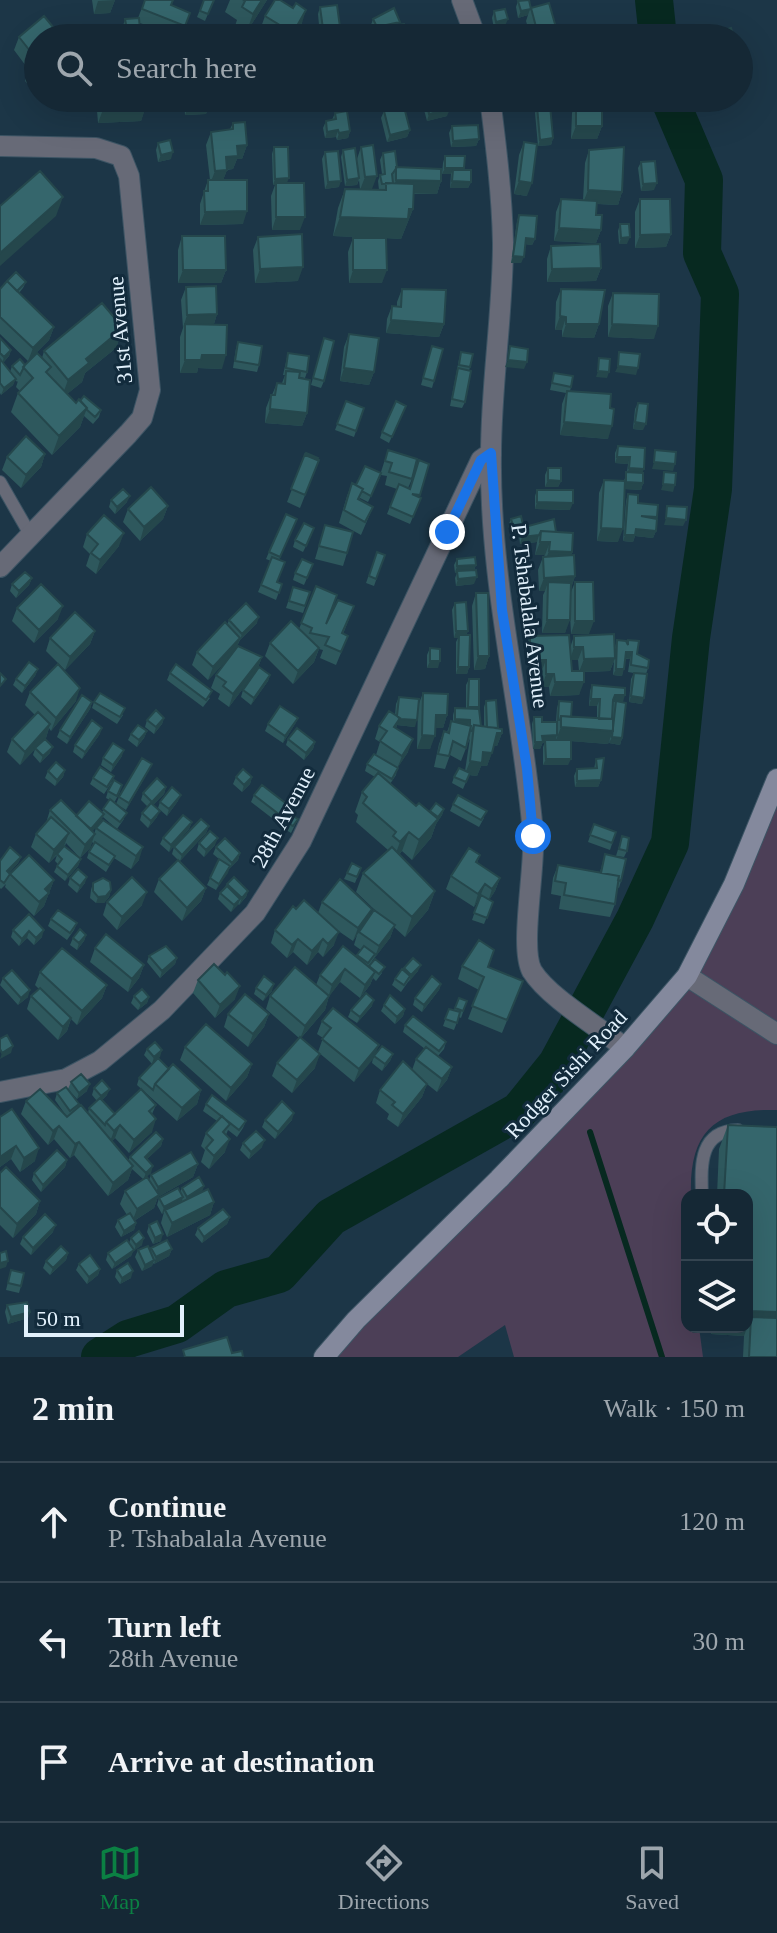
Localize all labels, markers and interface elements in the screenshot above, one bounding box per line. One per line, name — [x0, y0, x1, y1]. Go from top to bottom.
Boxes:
search box — [24, 24, 753, 112]
icon: search — [52, 46, 96, 90]
text: Search here — [116, 51, 257, 84]
street label: 31st Avenue — [103, 275, 137, 385]
route end — [429, 514, 465, 550]
street label: P. Tshabalala Avenue — [506, 523, 554, 709]
street label: 28th Avenue — [246, 762, 320, 872]
route start — [515, 818, 551, 854]
street label: Rodger Sishi Road — [500, 1005, 632, 1143]
map controls — [681, 1189, 753, 1333]
button: locate — [681, 1189, 753, 1261]
button: layers — [681, 1261, 753, 1333]
scale bar — [24, 1301, 184, 1337]
text: 50 m — [36, 1306, 81, 1331]
text: 2 min — [32, 1390, 114, 1427]
text: Walk · 150 m — [603, 1394, 745, 1423]
text: Continue — [108, 1490, 226, 1523]
icon: ahead — [32, 1500, 76, 1544]
text: 120 m — [679, 1507, 745, 1536]
text: P. Tshabalala Avenue — [108, 1524, 327, 1553]
text: Turn left — [108, 1610, 221, 1643]
icon: left — [32, 1620, 76, 1664]
text: 30 m — [692, 1627, 745, 1656]
text: 28th Avenue — [108, 1644, 238, 1673]
icon: arrive — [32, 1740, 76, 1784]
text: Arrive at destination — [108, 1745, 375, 1778]
tab: Map — [98, 1841, 142, 1915]
tab: Directions — [338, 1841, 429, 1915]
tab: Saved — [625, 1841, 679, 1915]

